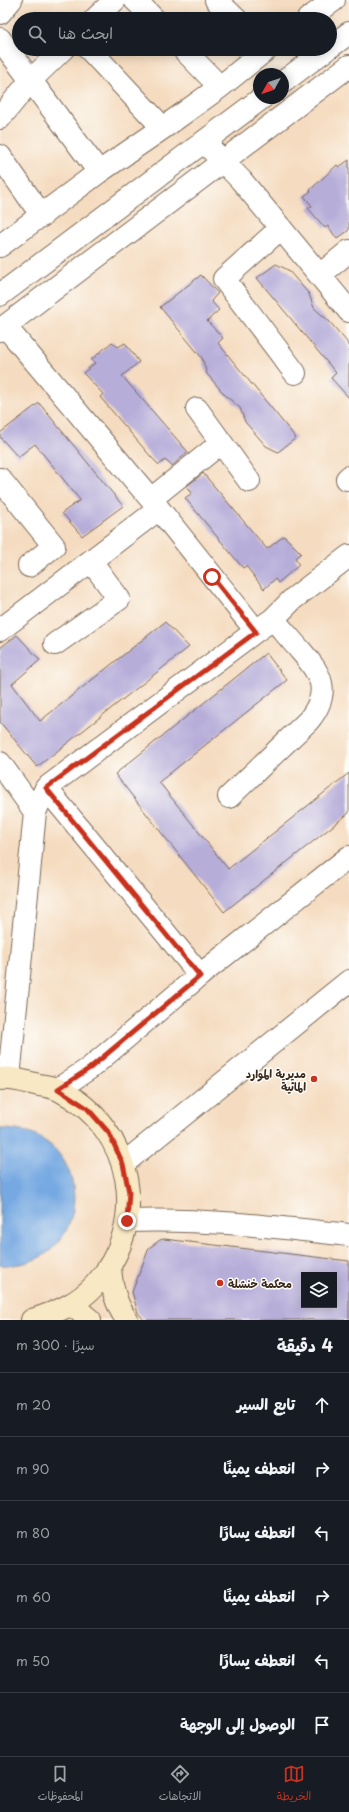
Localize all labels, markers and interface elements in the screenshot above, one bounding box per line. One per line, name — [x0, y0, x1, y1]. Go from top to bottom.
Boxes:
search box — [12, 12, 337, 56]
text: ابحث هنا — [58, 21, 113, 44]
icon: search — [26, 23, 48, 45]
north arrow — [253, 68, 289, 104]
route start — [203, 568, 221, 586]
place label: مديرية الموارد المائية — [246, 1065, 306, 1095]
marker: مديرية الموارد المائية — [309, 1074, 319, 1084]
route end — [118, 1212, 136, 1230]
map controls — [301, 1272, 337, 1308]
button: layers — [301, 1272, 337, 1308]
place label: محكمة خنشلة — [228, 1275, 292, 1292]
marker: محكمة خنشلة — [215, 1278, 225, 1288]
text: 4 دقيقة — [277, 1332, 333, 1358]
text: سيرًا · 300 m — [16, 1335, 95, 1354]
text: تابع السير — [237, 1392, 295, 1415]
icon: ahead — [311, 1394, 333, 1416]
text: 20 m — [16, 1395, 51, 1414]
text: انعطف يمينًا — [223, 1456, 295, 1479]
icon: right — [311, 1458, 333, 1480]
text: 90 m — [16, 1459, 49, 1478]
text: انعطف يسارًا — [219, 1520, 295, 1543]
icon: left — [311, 1522, 333, 1544]
text: 80 m — [16, 1523, 50, 1542]
text: انعطف يمينًا — [223, 1584, 295, 1607]
icon: right — [311, 1586, 333, 1608]
text: 60 m — [16, 1587, 51, 1606]
text: انعطف يسارًا — [219, 1648, 295, 1671]
icon: left — [311, 1650, 333, 1672]
text: 50 m — [16, 1651, 50, 1670]
text: الوصول إلى الوجهة — [180, 1712, 295, 1735]
icon: arrive — [311, 1714, 333, 1736]
tab: المحفوظات — [38, 1763, 83, 1806]
tab: الاتجاهات — [159, 1763, 201, 1806]
tab: الخريطة — [277, 1763, 311, 1806]

